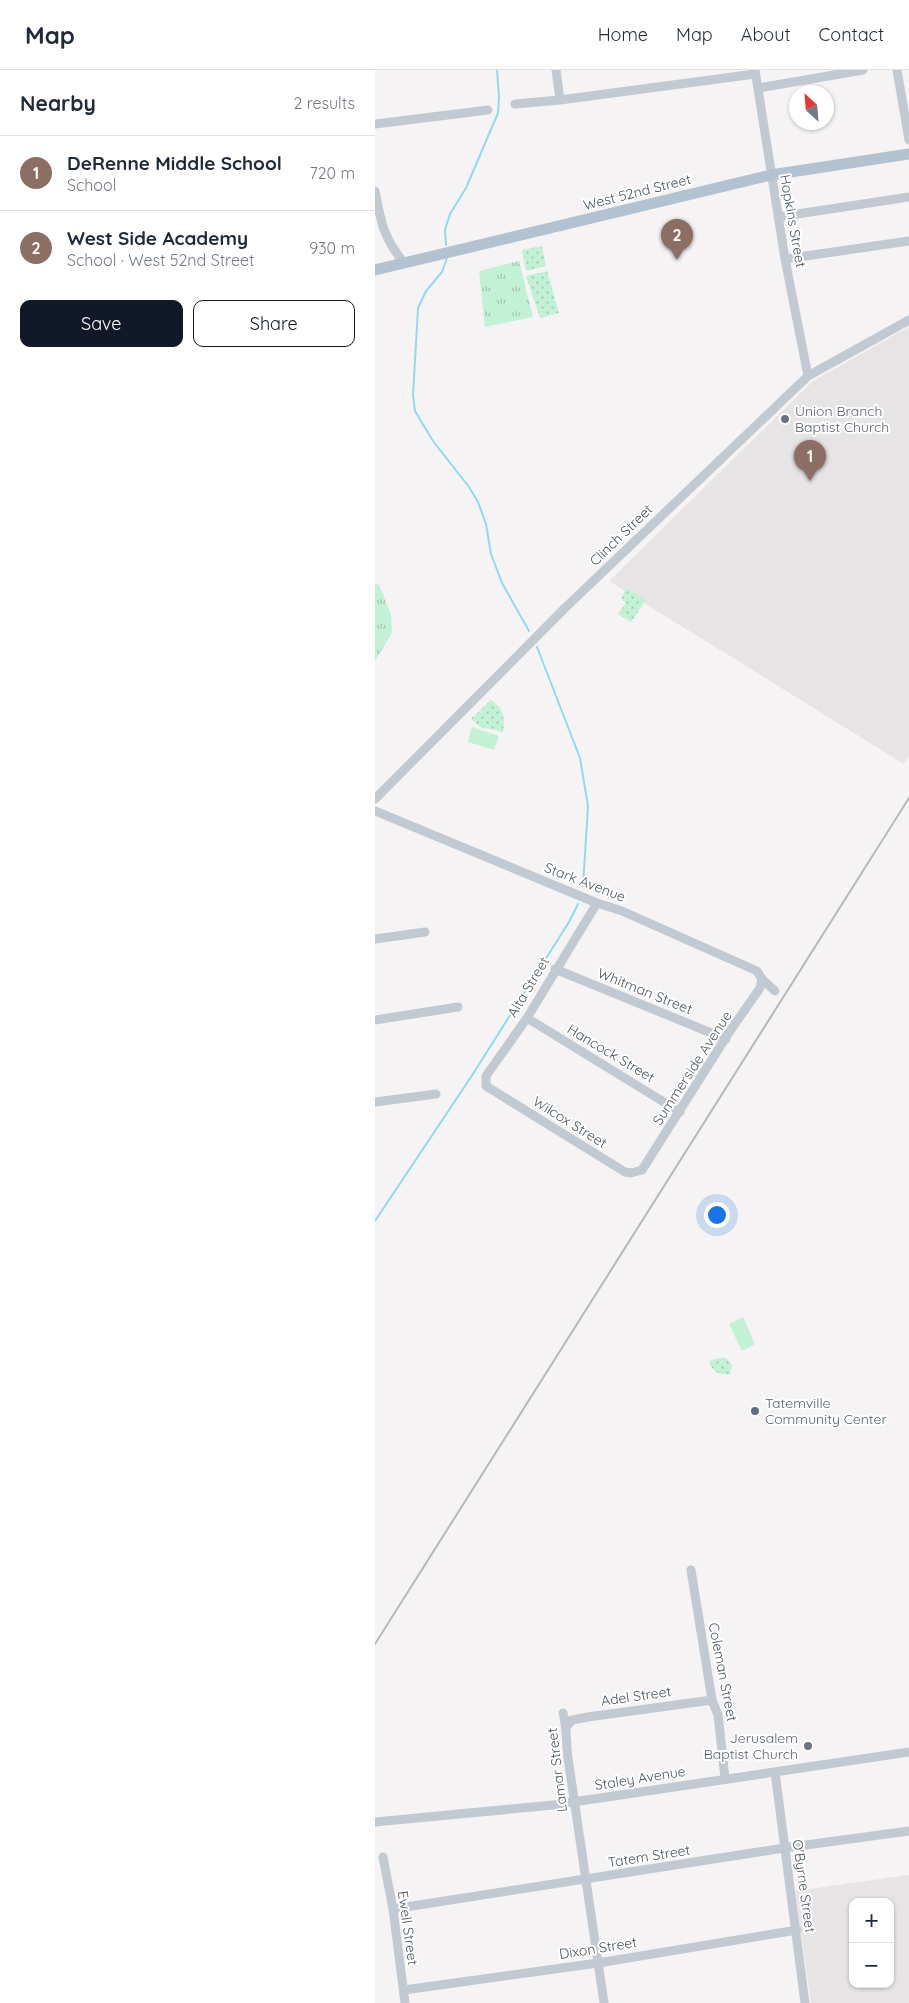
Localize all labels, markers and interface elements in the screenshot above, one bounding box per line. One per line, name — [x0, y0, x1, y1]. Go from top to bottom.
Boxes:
text: Map — [25, 20, 75, 50]
text: Home — [598, 23, 648, 46]
text: Map — [676, 23, 713, 46]
text: About — [741, 23, 791, 46]
text: Contact — [819, 23, 884, 46]
north arrow — [789, 85, 834, 130]
text: Nearby — [20, 90, 96, 116]
text: 2 results — [293, 93, 355, 113]
text: DeRenne Middle School — [67, 151, 282, 175]
text: 1 — [33, 163, 39, 183]
text: 720 m — [309, 163, 355, 183]
street label: West 52nd Street — [581, 170, 693, 214]
street label: Hopkins Street — [776, 173, 810, 269]
text: School — [67, 175, 116, 195]
pin: 2 — [661, 219, 693, 260]
text: West Side Academy — [67, 226, 248, 250]
text: 2 — [31, 238, 41, 258]
text: 930 m — [309, 238, 355, 258]
text: School · West 52nd Street — [67, 250, 254, 270]
button: Save — [20, 300, 183, 347]
button: Share — [193, 300, 355, 347]
place label: Union Branch Baptist Church — [795, 402, 889, 436]
marker: Union Branch Baptist Church — [779, 413, 791, 425]
pin: 1 — [794, 440, 826, 481]
street label: Clinch Street — [586, 500, 656, 570]
street label: Stark Avenue — [542, 858, 628, 906]
street label: Alta Street — [503, 953, 553, 1021]
street label: Whitman Street — [595, 964, 695, 1018]
street label: Summerside Avenue — [648, 1008, 736, 1128]
street label: Hancock Street — [564, 1020, 658, 1086]
street label: Wilcox Street — [530, 1092, 611, 1152]
your location — [704, 1202, 730, 1228]
place label: Tatemville Community Center — [765, 1394, 887, 1428]
marker: Tatemville Community Center — [749, 1405, 761, 1417]
street label: Coleman Street — [705, 1621, 741, 1723]
street label: Adel Street — [600, 1682, 673, 1710]
street label: Lamar Street — [543, 1727, 571, 1813]
place label: Jerusalem Baptist Church — [704, 1729, 798, 1763]
marker: Jerusalem Baptist Church — [802, 1740, 814, 1752]
street label: Staley Avenue — [593, 1762, 687, 1794]
street label: O'Byrne Street — [789, 1838, 819, 1934]
street label: Tatem Street — [607, 1841, 692, 1871]
street label: Ewell Street — [394, 1890, 422, 1967]
map controls — [849, 1898, 894, 1988]
button: + — [849, 1898, 894, 1943]
street label: Dixon Street — [558, 1933, 638, 1963]
button: − — [849, 1943, 894, 1988]

